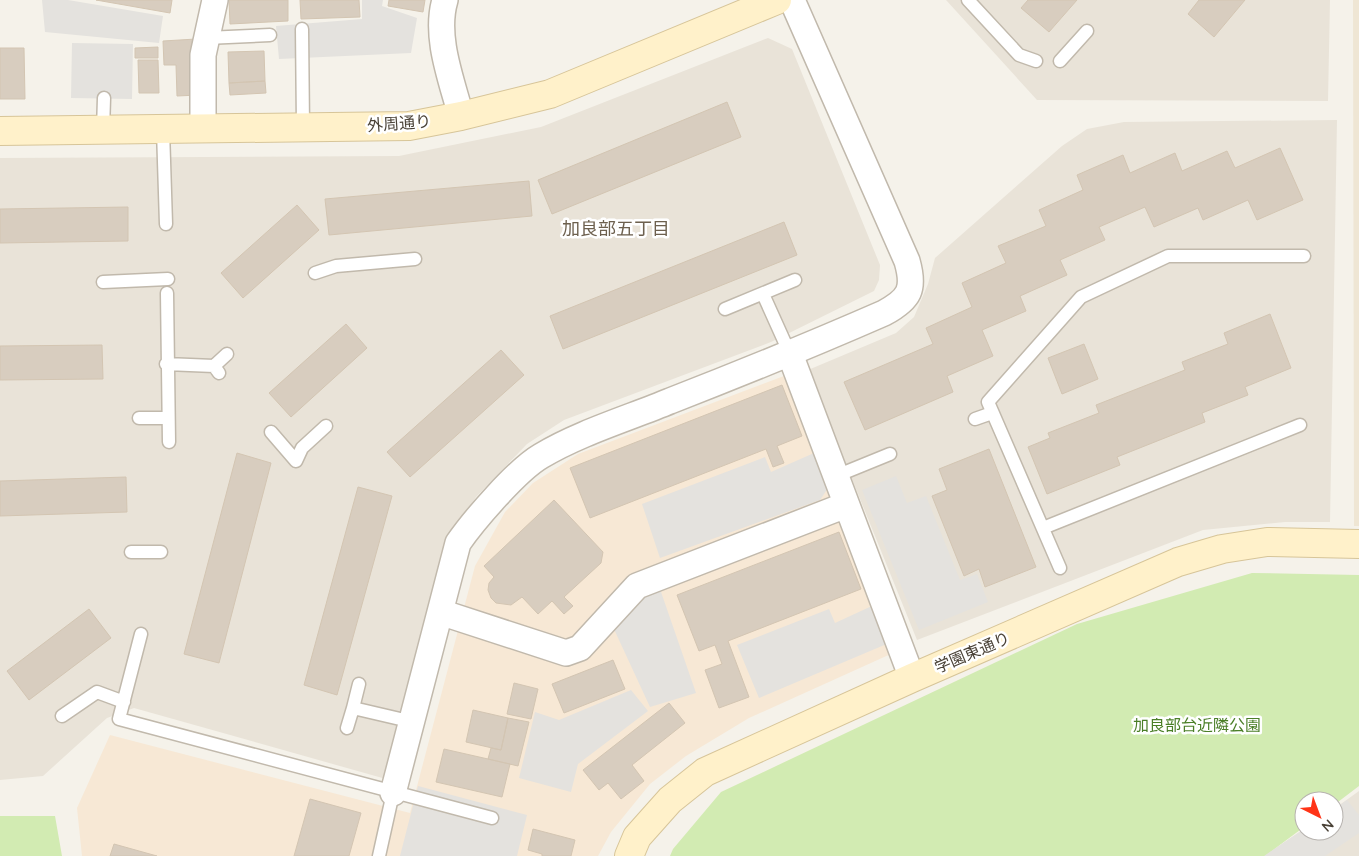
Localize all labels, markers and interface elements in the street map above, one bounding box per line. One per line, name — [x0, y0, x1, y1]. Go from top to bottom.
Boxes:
street label: 外周通り — [366, 111, 432, 135]
district label: 加良部五丁目 — [562, 217, 670, 240]
street label: 学園東通り — [931, 627, 1013, 677]
park label: 加良部台近隣公園 — [1133, 715, 1261, 735]
north arrow — [1294, 791, 1344, 841]
text: N — [1318, 816, 1338, 836]

